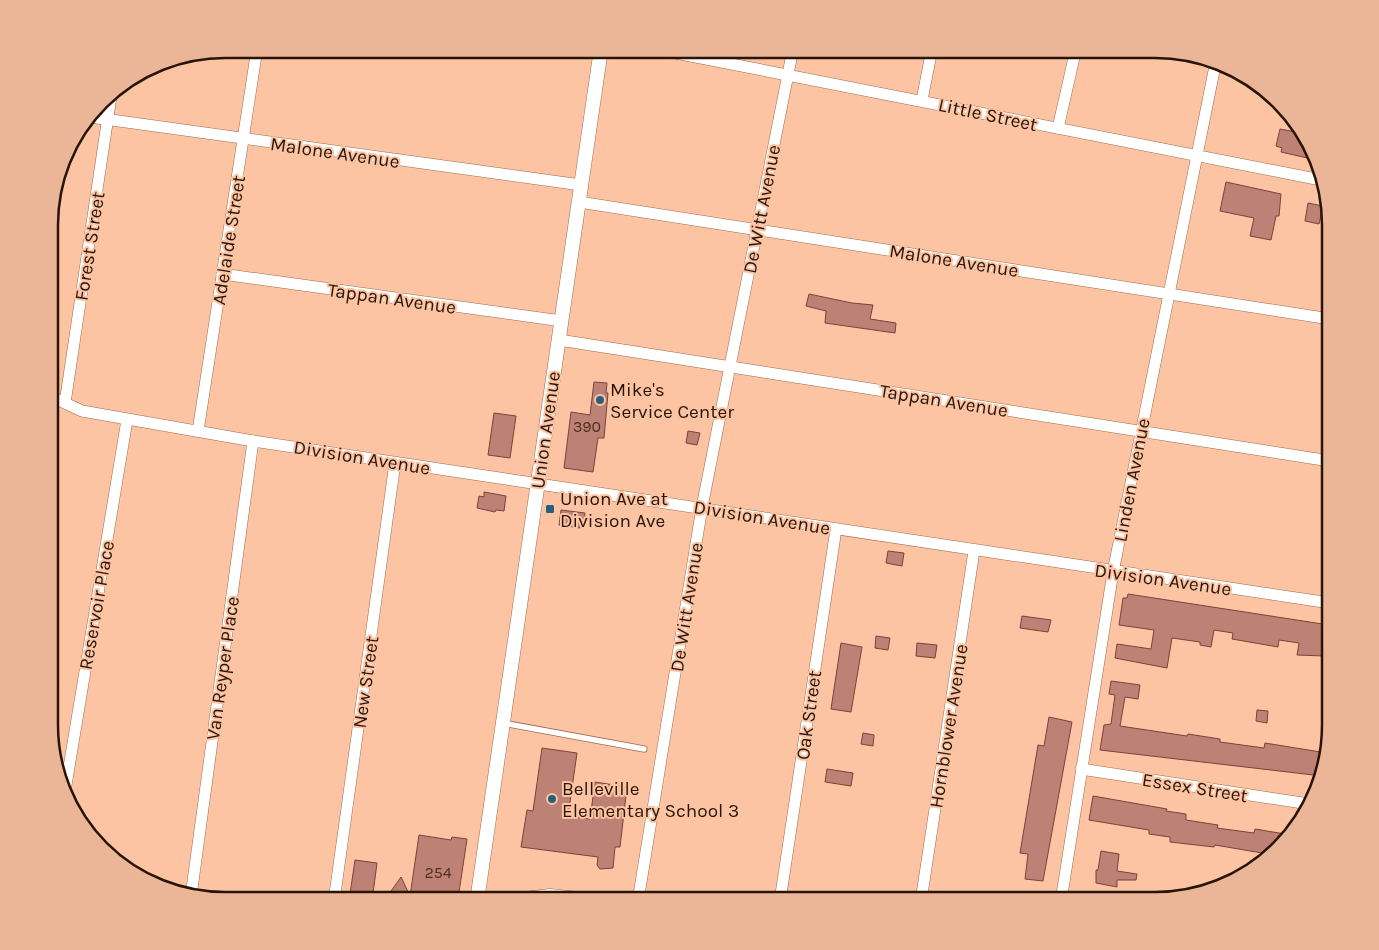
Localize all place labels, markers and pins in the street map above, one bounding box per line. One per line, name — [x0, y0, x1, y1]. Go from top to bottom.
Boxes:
place label: Mike's Service Center — [610, 379, 734, 423]
marker: Mike's Service Center — [594, 394, 606, 406]
place label: Union Ave at Division Ave — [560, 488, 668, 532]
marker: Union Ave at Division Ave — [544, 503, 556, 515]
place label: Belleville Elementary School 3 — [562, 778, 739, 822]
marker: Belleville Elementary School 3 — [546, 793, 558, 805]

